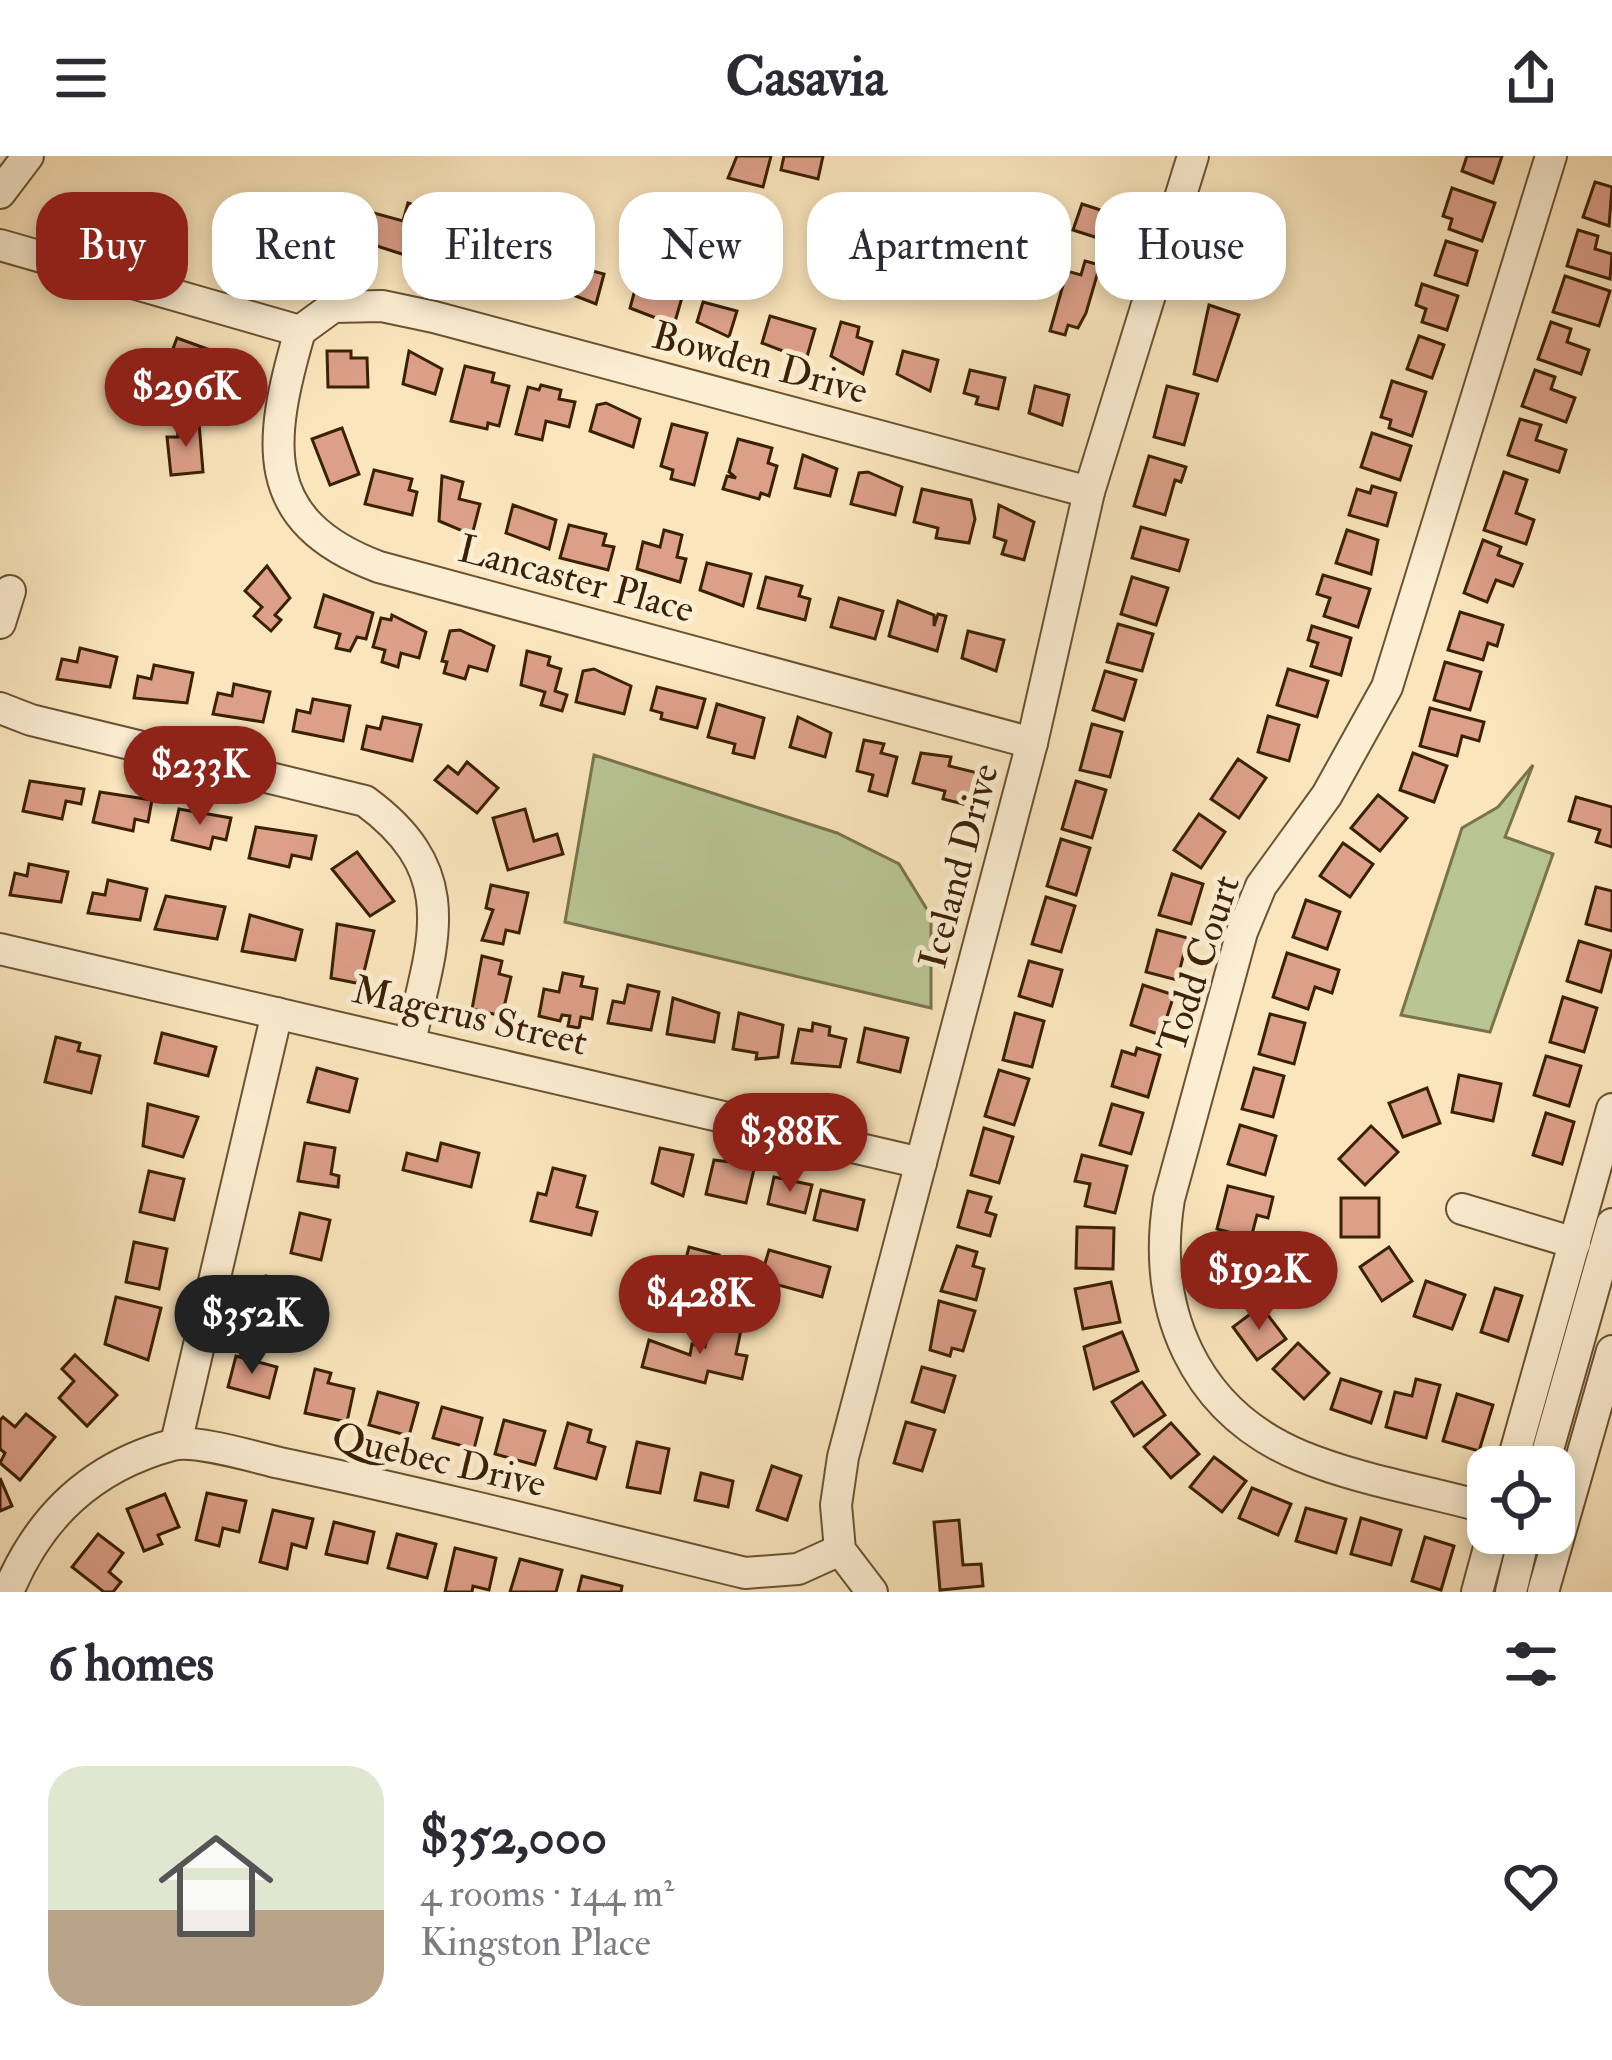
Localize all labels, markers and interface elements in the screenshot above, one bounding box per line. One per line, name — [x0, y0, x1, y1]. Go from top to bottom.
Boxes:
text: Casavia — [725, 44, 887, 112]
icon: menu — [48, 45, 114, 111]
icon: share — [1498, 45, 1564, 111]
chip: Buy — [36, 192, 188, 300]
chip: Rent — [212, 192, 378, 300]
chip: Filters — [402, 192, 595, 300]
chip: New — [619, 192, 783, 300]
chip: Apartment — [807, 192, 1071, 300]
chip: House — [1095, 192, 1286, 300]
street label: Bowden Drive — [647, 311, 873, 415]
pin: $296K — [102, 348, 270, 450]
text: $296K — [132, 362, 240, 411]
street label: Lancaster Place — [453, 524, 699, 634]
pin: $233K — [116, 726, 284, 828]
text: $233K — [150, 740, 250, 789]
street label: Iceland Drive — [908, 758, 1010, 974]
street label: Todd Court — [1147, 869, 1251, 1059]
street label: Magerus Street — [348, 965, 592, 1067]
pin: $388K — [706, 1093, 874, 1195]
text: $388K — [740, 1107, 840, 1156]
pin: $192K — [1175, 1231, 1343, 1333]
text: $192K — [1208, 1245, 1310, 1294]
pin: $428K — [616, 1255, 784, 1357]
text: $428K — [646, 1269, 754, 1318]
pin: $352K — [168, 1275, 336, 1377]
text: $352K — [201, 1289, 303, 1338]
street label: Quebec Drive — [327, 1412, 551, 1508]
map controls — [1467, 1446, 1575, 1554]
button: locate — [1467, 1446, 1575, 1554]
icon: filters — [1498, 1631, 1564, 1697]
text: 6 homes — [48, 1632, 214, 1696]
text: $352,000 — [420, 1805, 607, 1869]
icon: home — [144, 1814, 288, 1958]
icon: heart — [1498, 1853, 1564, 1919]
text: 4 rooms · 144 m² — [420, 1869, 674, 1918]
text: Kingston Place — [420, 1918, 651, 1967]

